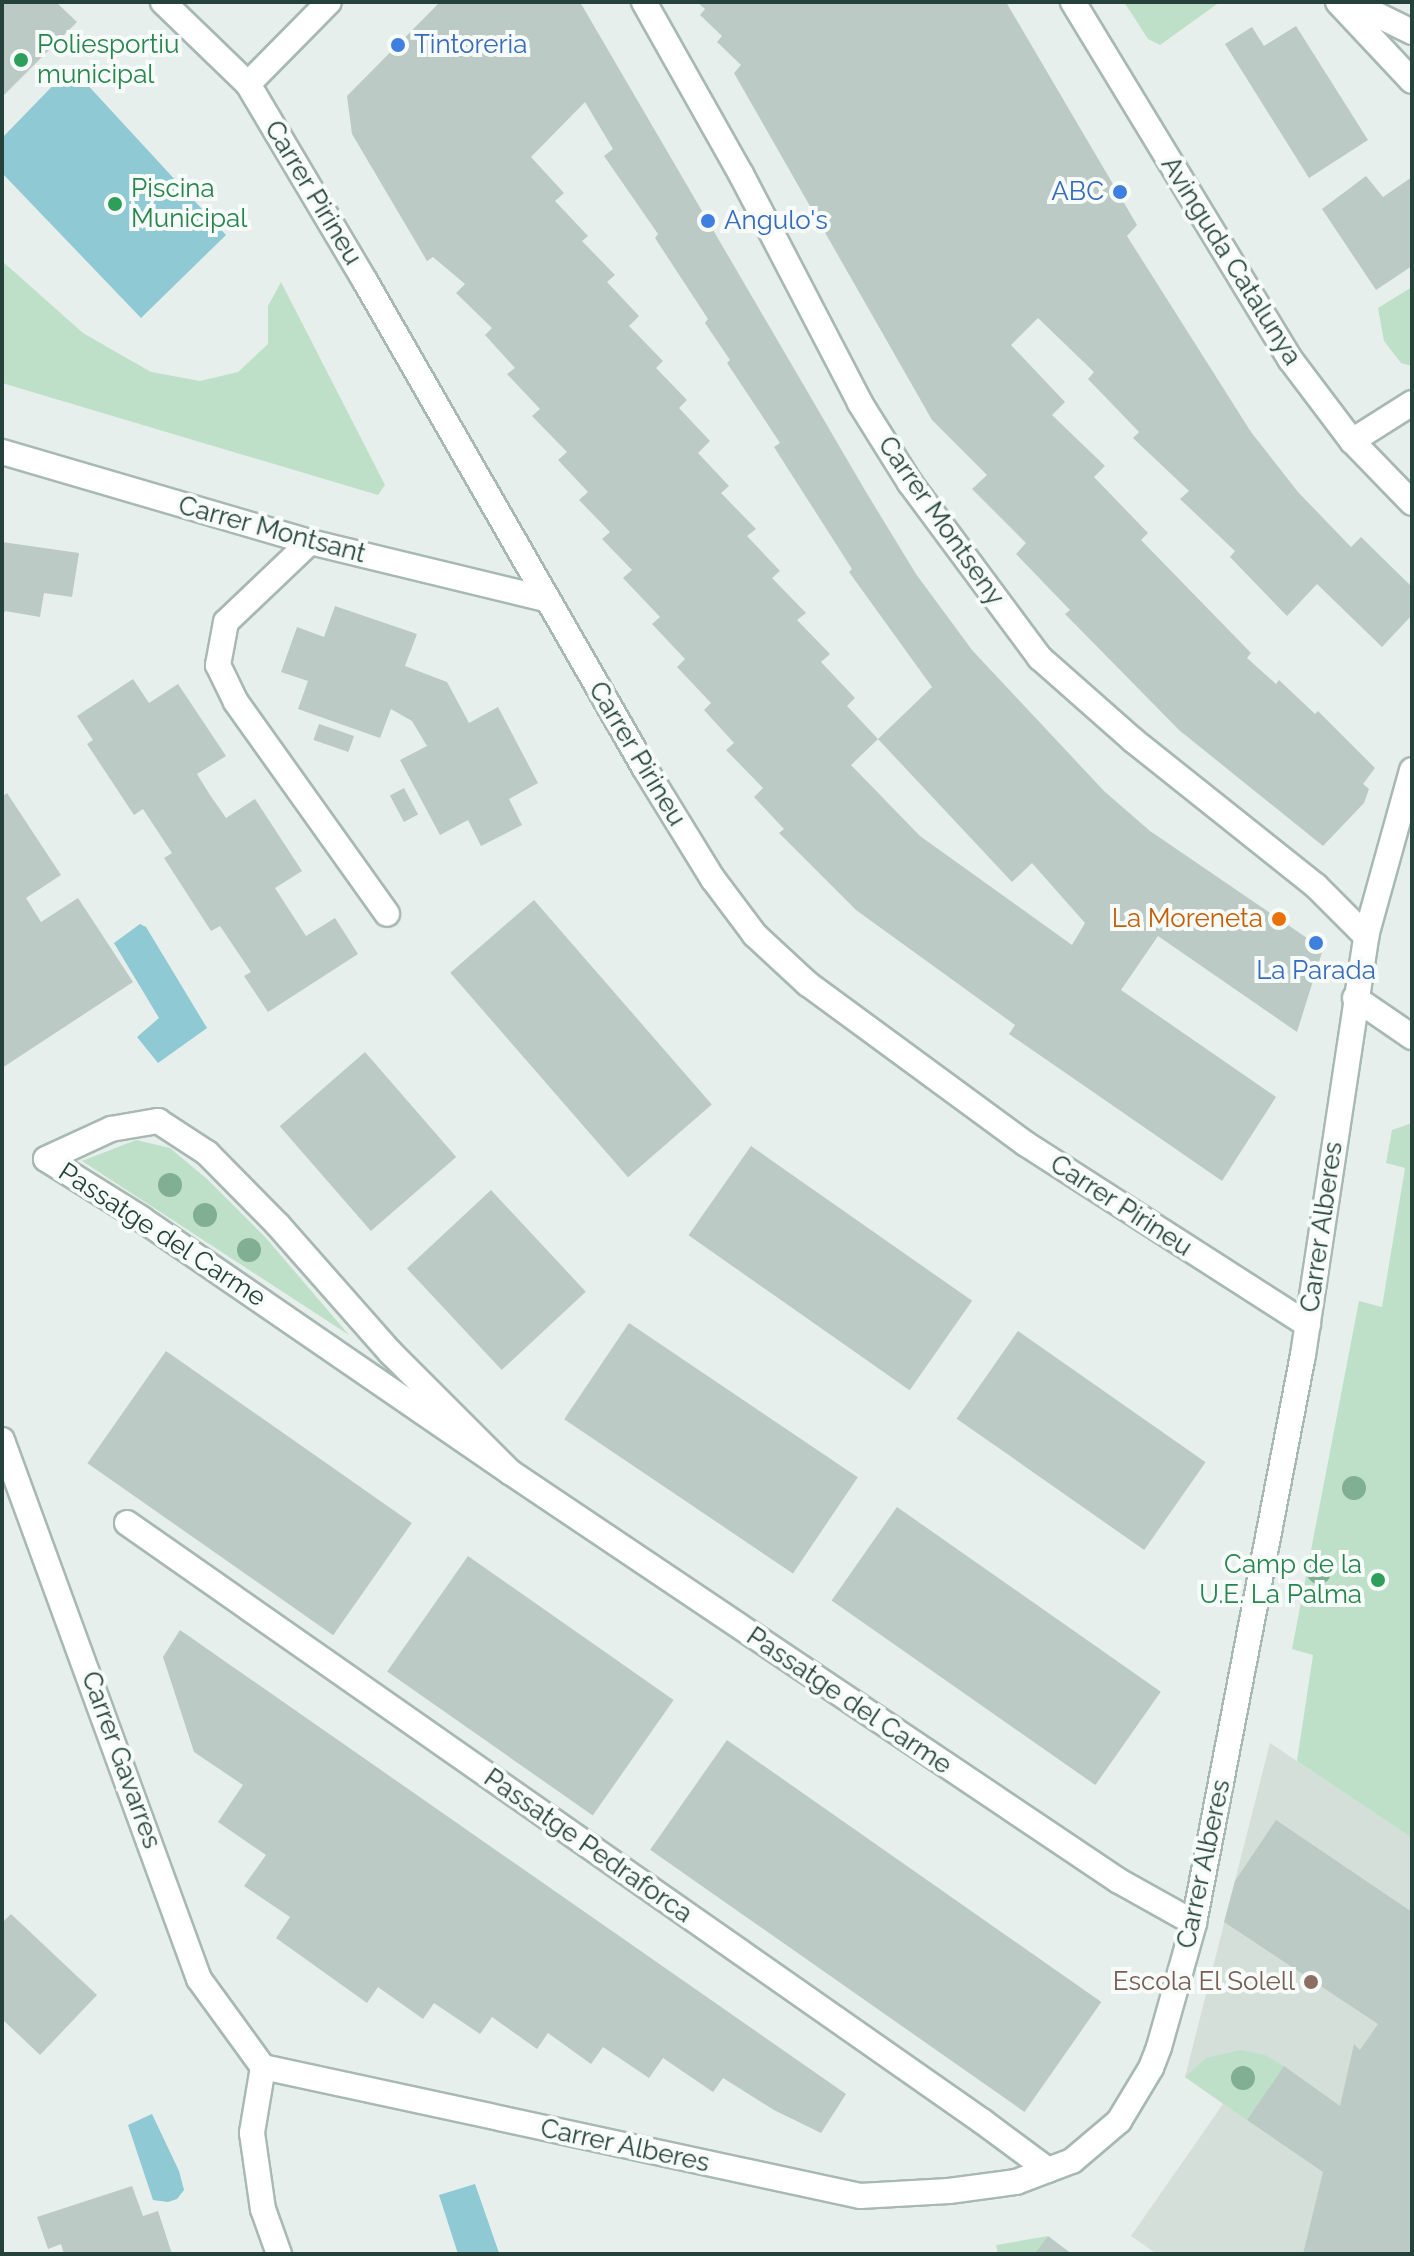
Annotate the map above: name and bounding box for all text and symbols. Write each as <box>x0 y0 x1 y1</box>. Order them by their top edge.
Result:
place label: Poliesportiu municipal <box>37 29 179 90</box>
place label: Tintoreria <box>414 29 527 61</box>
marker: Tintoreria <box>389 36 407 54</box>
marker: Poliesportiu municipal <box>12 51 30 69</box>
street label: Carrer Pirineu <box>258 115 368 271</box>
street label: Avinguda Catalunya <box>1154 151 1308 371</box>
place label: Piscina Municipal <box>131 173 247 234</box>
place label: ABC <box>1051 176 1104 208</box>
marker: ABC <box>1111 183 1129 201</box>
marker: Piscina Municipal <box>106 195 124 213</box>
place label: Angulo's <box>724 205 828 237</box>
marker: Angulo's <box>699 212 717 230</box>
street label: Carrer Montseny <box>871 430 1011 612</box>
street label: Carrer Montsant <box>175 490 369 570</box>
street label: Carrer Pirineu <box>582 676 692 832</box>
place label: La Moreneta <box>1112 903 1263 935</box>
marker: La Moreneta <box>1270 910 1288 928</box>
marker: La Parada <box>1307 934 1325 952</box>
place label: La Parada <box>1256 955 1376 987</box>
street label: Carrer Alberes <box>1294 1139 1350 1315</box>
street label: Carrer Pirineu <box>1044 1148 1198 1264</box>
street label: Passatge del Carme <box>52 1156 272 1314</box>
place label: Camp de la U.E. La Palma <box>1199 1549 1362 1610</box>
marker: Camp de la U.E. La Palma <box>1369 1571 1387 1589</box>
street label: Passatge del Carme <box>740 1621 958 1781</box>
street label: Carrer Gavarres <box>74 1667 168 1853</box>
street label: Passatge Pedraforca <box>478 1762 698 1930</box>
street label: Carrer Alberes <box>1171 1776 1237 1952</box>
place label: Escola El Solell <box>1112 1966 1295 1998</box>
marker: Escola El Solell <box>1302 1973 1320 1991</box>
street label: Carrer Alberes <box>537 2113 713 2179</box>

